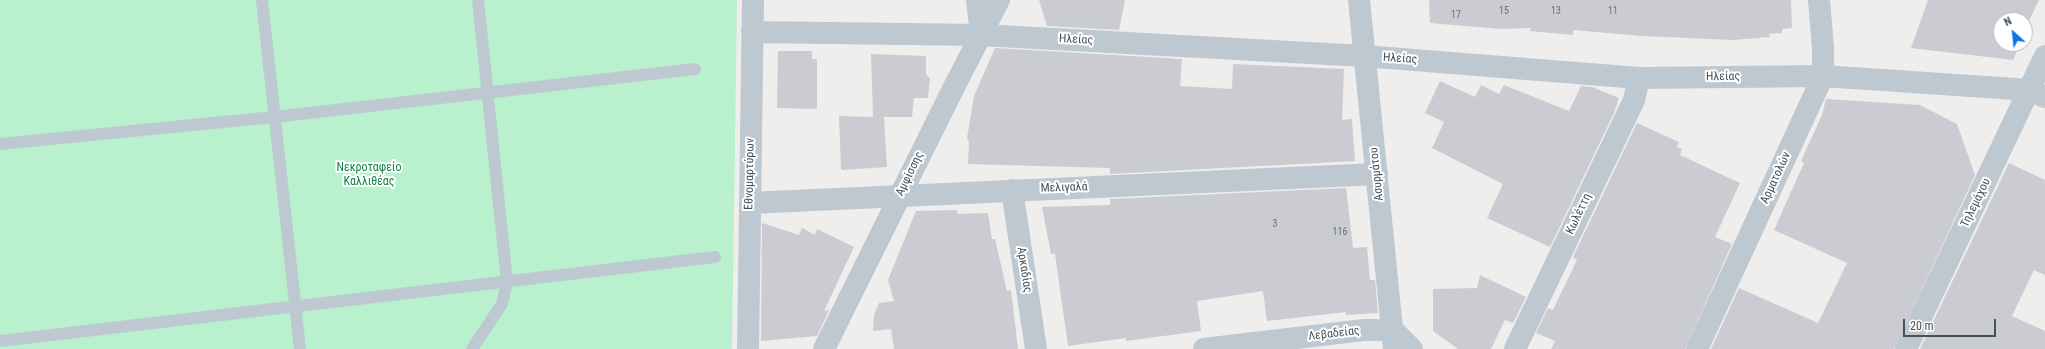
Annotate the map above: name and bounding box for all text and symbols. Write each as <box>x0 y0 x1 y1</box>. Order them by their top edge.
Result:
house number: 15 <box>1499 5 1509 17</box>
house number: 13 <box>1551 5 1561 17</box>
house number: 11 <box>1608 5 1618 17</box>
house number: 17 <box>1451 9 1461 21</box>
north arrow <box>1993 12 2033 52</box>
text: N <box>2002 14 2014 29</box>
street label: Ηλείας <box>1059 32 1093 48</box>
street label: Ηλείας <box>1382 51 1418 67</box>
street label: Ηλείας <box>1706 70 1740 84</box>
street label: Εθνομαρτύρων <box>742 138 758 210</box>
street label: Ασυρμάτου <box>1367 147 1387 201</box>
street label: Αμφίσσης <box>893 149 927 199</box>
street label: Αρματολών <box>1758 150 1794 206</box>
park label: Νεκροταφείο Καλλιθέας <box>337 161 401 189</box>
street label: Τηλεμάχου <box>1958 176 1994 230</box>
street label: Μελιγαλά <box>1040 180 1088 196</box>
street label: Κωλέττη <box>1563 191 1595 237</box>
house number: 3 <box>1273 218 1277 230</box>
house number: 116 <box>1333 226 1347 238</box>
street label: Αρκαδίας <box>1013 246 1035 294</box>
scale bar <box>1905 311 1998 337</box>
text: 20 m <box>1910 319 1934 333</box>
street label: Λεβαδείας <box>1308 324 1360 344</box>

